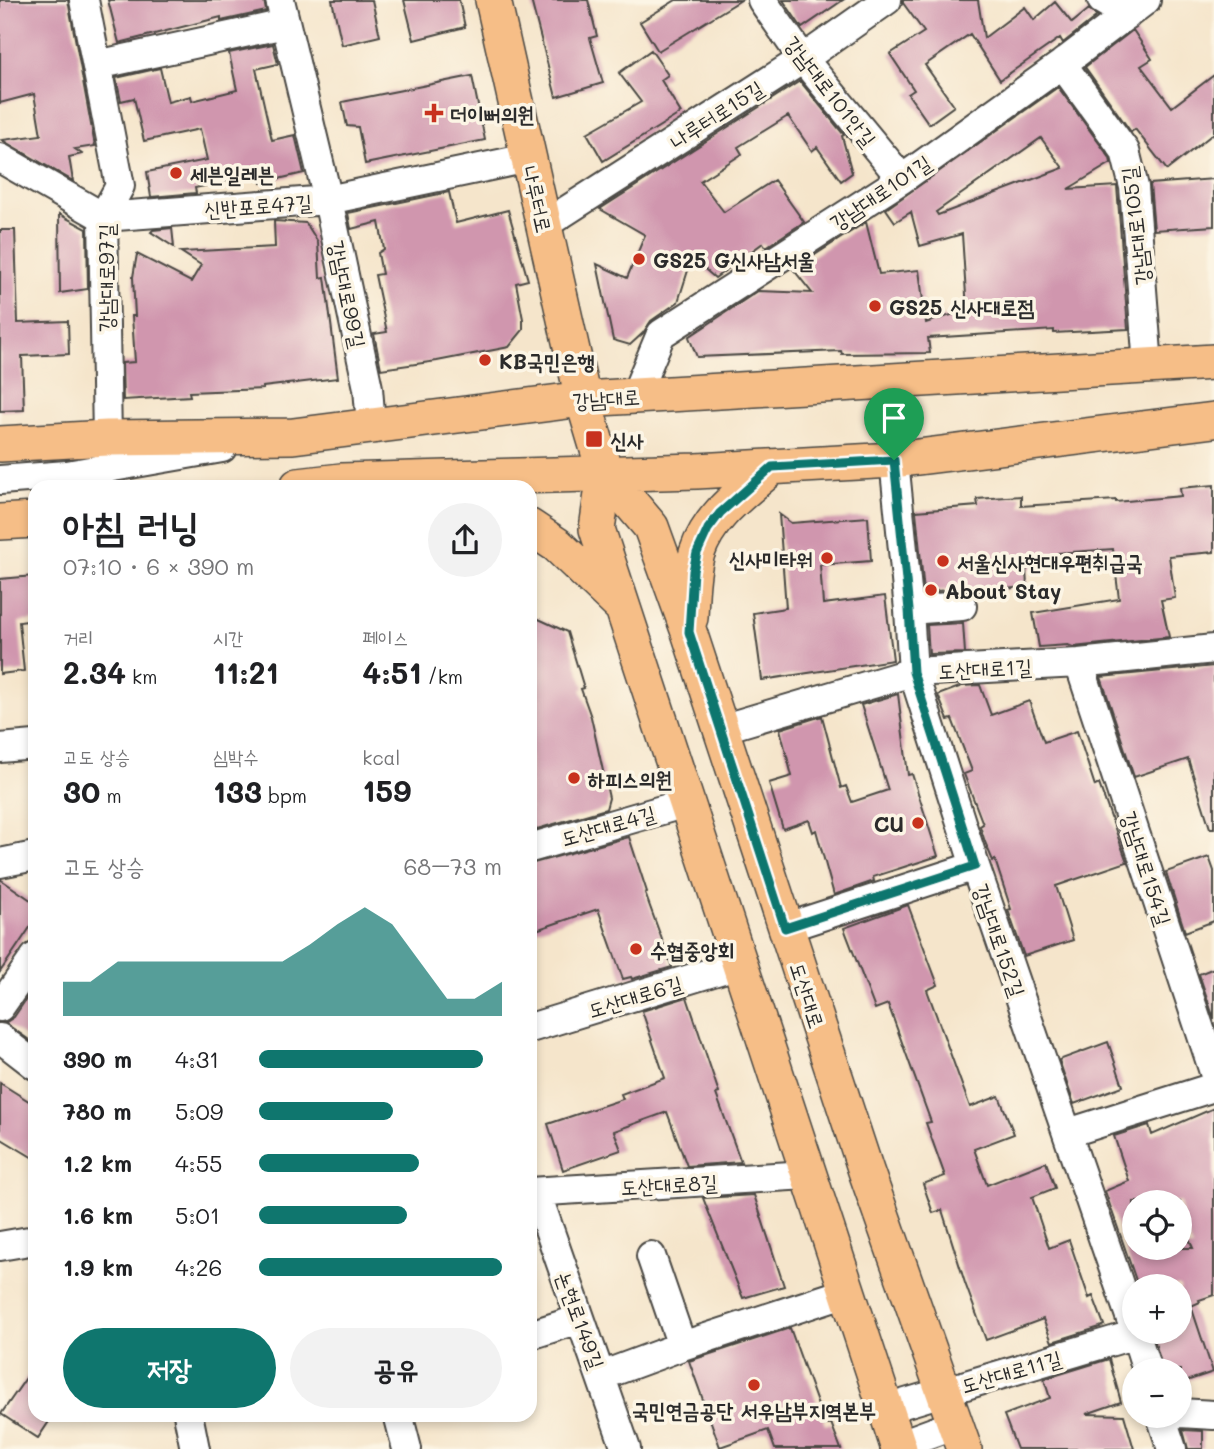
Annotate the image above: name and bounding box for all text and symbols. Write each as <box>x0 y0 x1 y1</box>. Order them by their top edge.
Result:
street label: 강남대로101안길 <box>779 30 883 152</box>
street label: 나루터로15길 <box>664 74 768 154</box>
place label: 더이뻐의원 <box>450 100 535 127</box>
marker: 더이뻐의원 <box>424 103 444 123</box>
street label: 강남대로101길 <box>824 148 936 236</box>
place label: 세븐일레븐 <box>190 160 275 187</box>
street label: 나루터로 <box>517 163 559 235</box>
marker: 세븐일레븐 <box>168 165 184 181</box>
street label: 강남대로105길 <box>1114 165 1156 287</box>
street label: 신반포로47길 <box>203 188 313 222</box>
street label: 강남대로97길 <box>92 224 119 332</box>
street label: 강남대로99길 <box>323 238 373 350</box>
place label: GS25 G신사남서울 <box>653 246 815 273</box>
marker: GS25 G신사남서울 <box>631 251 647 267</box>
place label: GS25 신사대로점 <box>889 293 1034 320</box>
marker: GS25 신사대로점 <box>867 298 883 314</box>
place label: KB국민은행 <box>499 347 595 374</box>
marker: KB국민은행 <box>477 352 493 368</box>
street label: 강남대로 <box>571 382 641 414</box>
pin <box>864 388 924 460</box>
icon: arrive <box>875 399 913 437</box>
place label: 신사 <box>610 426 644 453</box>
marker: 신사 <box>584 429 604 449</box>
text: 아침 러닝 <box>63 500 199 550</box>
button: share <box>428 503 502 577</box>
place label: 신사미타워 <box>729 545 813 572</box>
place label: 서울신사현대우편취급국 <box>957 548 1143 575</box>
marker: 신사미타워 <box>819 550 835 566</box>
text: 07:10 · 6 × 390 m <box>63 551 254 581</box>
marker: 서울신사현대우편취급국 <box>935 553 951 569</box>
place label: About Stay <box>945 577 1061 605</box>
marker: About Stay <box>923 582 939 598</box>
text: 거리 <box>63 625 94 650</box>
text: 시간 <box>213 625 243 650</box>
text: 페이스 <box>362 625 408 650</box>
text: 2.34 <box>63 652 126 692</box>
text: 11:21 <box>213 652 279 692</box>
text: 4:51 <box>362 652 422 692</box>
street label: 도산대로1길 <box>937 652 1033 684</box>
text: km <box>126 664 157 689</box>
text: /km <box>422 664 463 689</box>
text: 고도 상승 <box>63 744 130 769</box>
text: 심박수 <box>213 744 259 769</box>
text: kcal <box>362 745 400 770</box>
place label: 하피스의원 <box>587 765 673 792</box>
text: 159 <box>362 770 411 810</box>
marker: 하피스의원 <box>566 770 582 786</box>
text: 30 <box>63 771 100 811</box>
text: 133 <box>213 771 262 811</box>
text: m <box>100 783 122 808</box>
text: bpm <box>262 783 307 808</box>
street label: 도산대로4길 <box>558 799 658 851</box>
street label: 강남대로154길 <box>1116 808 1178 929</box>
place label: CU <box>874 810 904 837</box>
marker: CU <box>910 815 926 831</box>
text: 고도 상승 <box>63 851 144 881</box>
text: 68–73 m <box>403 851 502 881</box>
street label: 강남대로152길 <box>968 880 1032 1000</box>
place label: 수협중앙회 <box>650 936 735 963</box>
marker: 수협중앙회 <box>628 941 644 957</box>
street label: 도산대로 <box>785 959 831 1031</box>
street label: 도산대로6길 <box>585 969 686 1023</box>
text: 390 m <box>63 1044 132 1074</box>
text: 4:31 <box>175 1044 219 1074</box>
text: 780 m <box>63 1096 131 1126</box>
text: 5:09 <box>175 1096 223 1126</box>
text: 1.2 km <box>63 1148 132 1178</box>
text: 4:55 <box>175 1148 222 1178</box>
street label: 도산대로8길 <box>620 1168 718 1200</box>
map controls <box>1122 1190 1192 1428</box>
button: locate <box>1122 1190 1192 1260</box>
text: 1.6 km <box>63 1200 133 1230</box>
text: 5:01 <box>175 1200 220 1230</box>
text: 1.9 km <box>63 1252 133 1282</box>
text: 4:26 <box>175 1252 222 1282</box>
street label: 논현로149길 <box>551 1268 611 1373</box>
button: + <box>1122 1274 1192 1344</box>
button: 저장 <box>63 1328 276 1408</box>
button: 공유 <box>290 1328 502 1408</box>
street label: 도산대로11길 <box>958 1344 1064 1398</box>
button: − <box>1122 1358 1192 1428</box>
marker: 국민연금공단 서우남부지역본부 <box>746 1377 762 1393</box>
place label: 국민연금공단 서우남부지역본부 <box>632 1396 876 1423</box>

